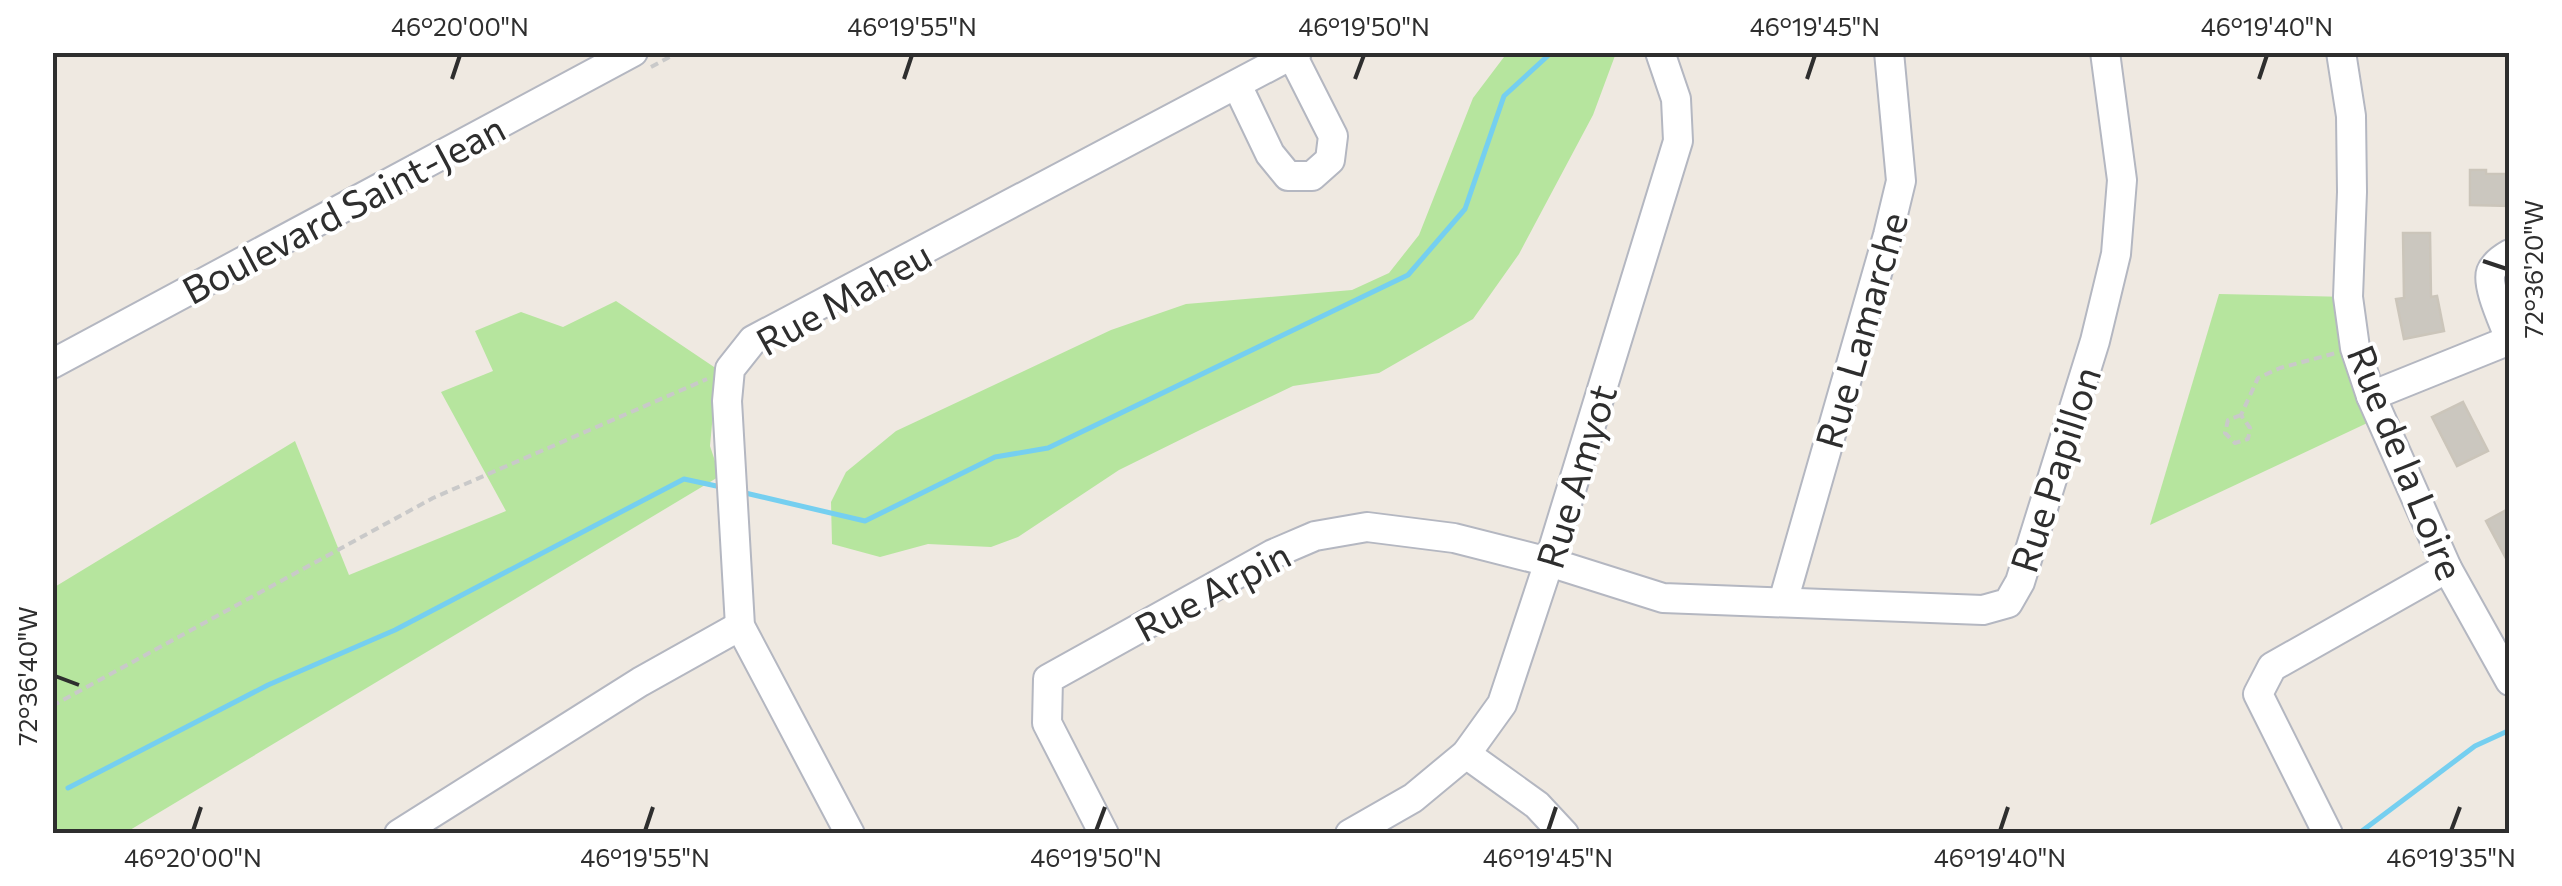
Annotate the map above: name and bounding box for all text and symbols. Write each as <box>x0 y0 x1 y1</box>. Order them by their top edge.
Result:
text: 46°20'00"N <box>391 11 529 41</box>
text: 46°19'55"N <box>847 11 977 41</box>
text: 46°19'50"N <box>1298 11 1430 41</box>
text: 46°19'45"N <box>1750 11 1880 41</box>
text: 46°19'40"N <box>2201 11 2333 41</box>
street label: Boulevard Saint-Jean <box>174 103 512 313</box>
text: 72°36'20"W <box>2518 200 2548 338</box>
street label: Rue Lamarche <box>1804 206 1916 454</box>
street label: Rue Maheu <box>747 230 939 364</box>
street label: Rue de la Loire <box>2339 338 2475 586</box>
street label: Rue Papillon <box>1999 360 2109 578</box>
street label: Rue Amyot <box>1525 378 1625 574</box>
street label: Rue Arpin <box>1126 530 1298 650</box>
text: 72°36'40"W <box>12 606 42 746</box>
text: 46°20'00"N <box>124 842 262 872</box>
text: 46°19'55"N <box>580 842 710 872</box>
text: 46°19'50"N <box>1030 842 1162 872</box>
text: 46°19'45"N <box>1483 842 1613 872</box>
text: 46°19'40"N <box>1934 842 2066 872</box>
text: 46°19'35"N <box>2386 842 2516 872</box>

